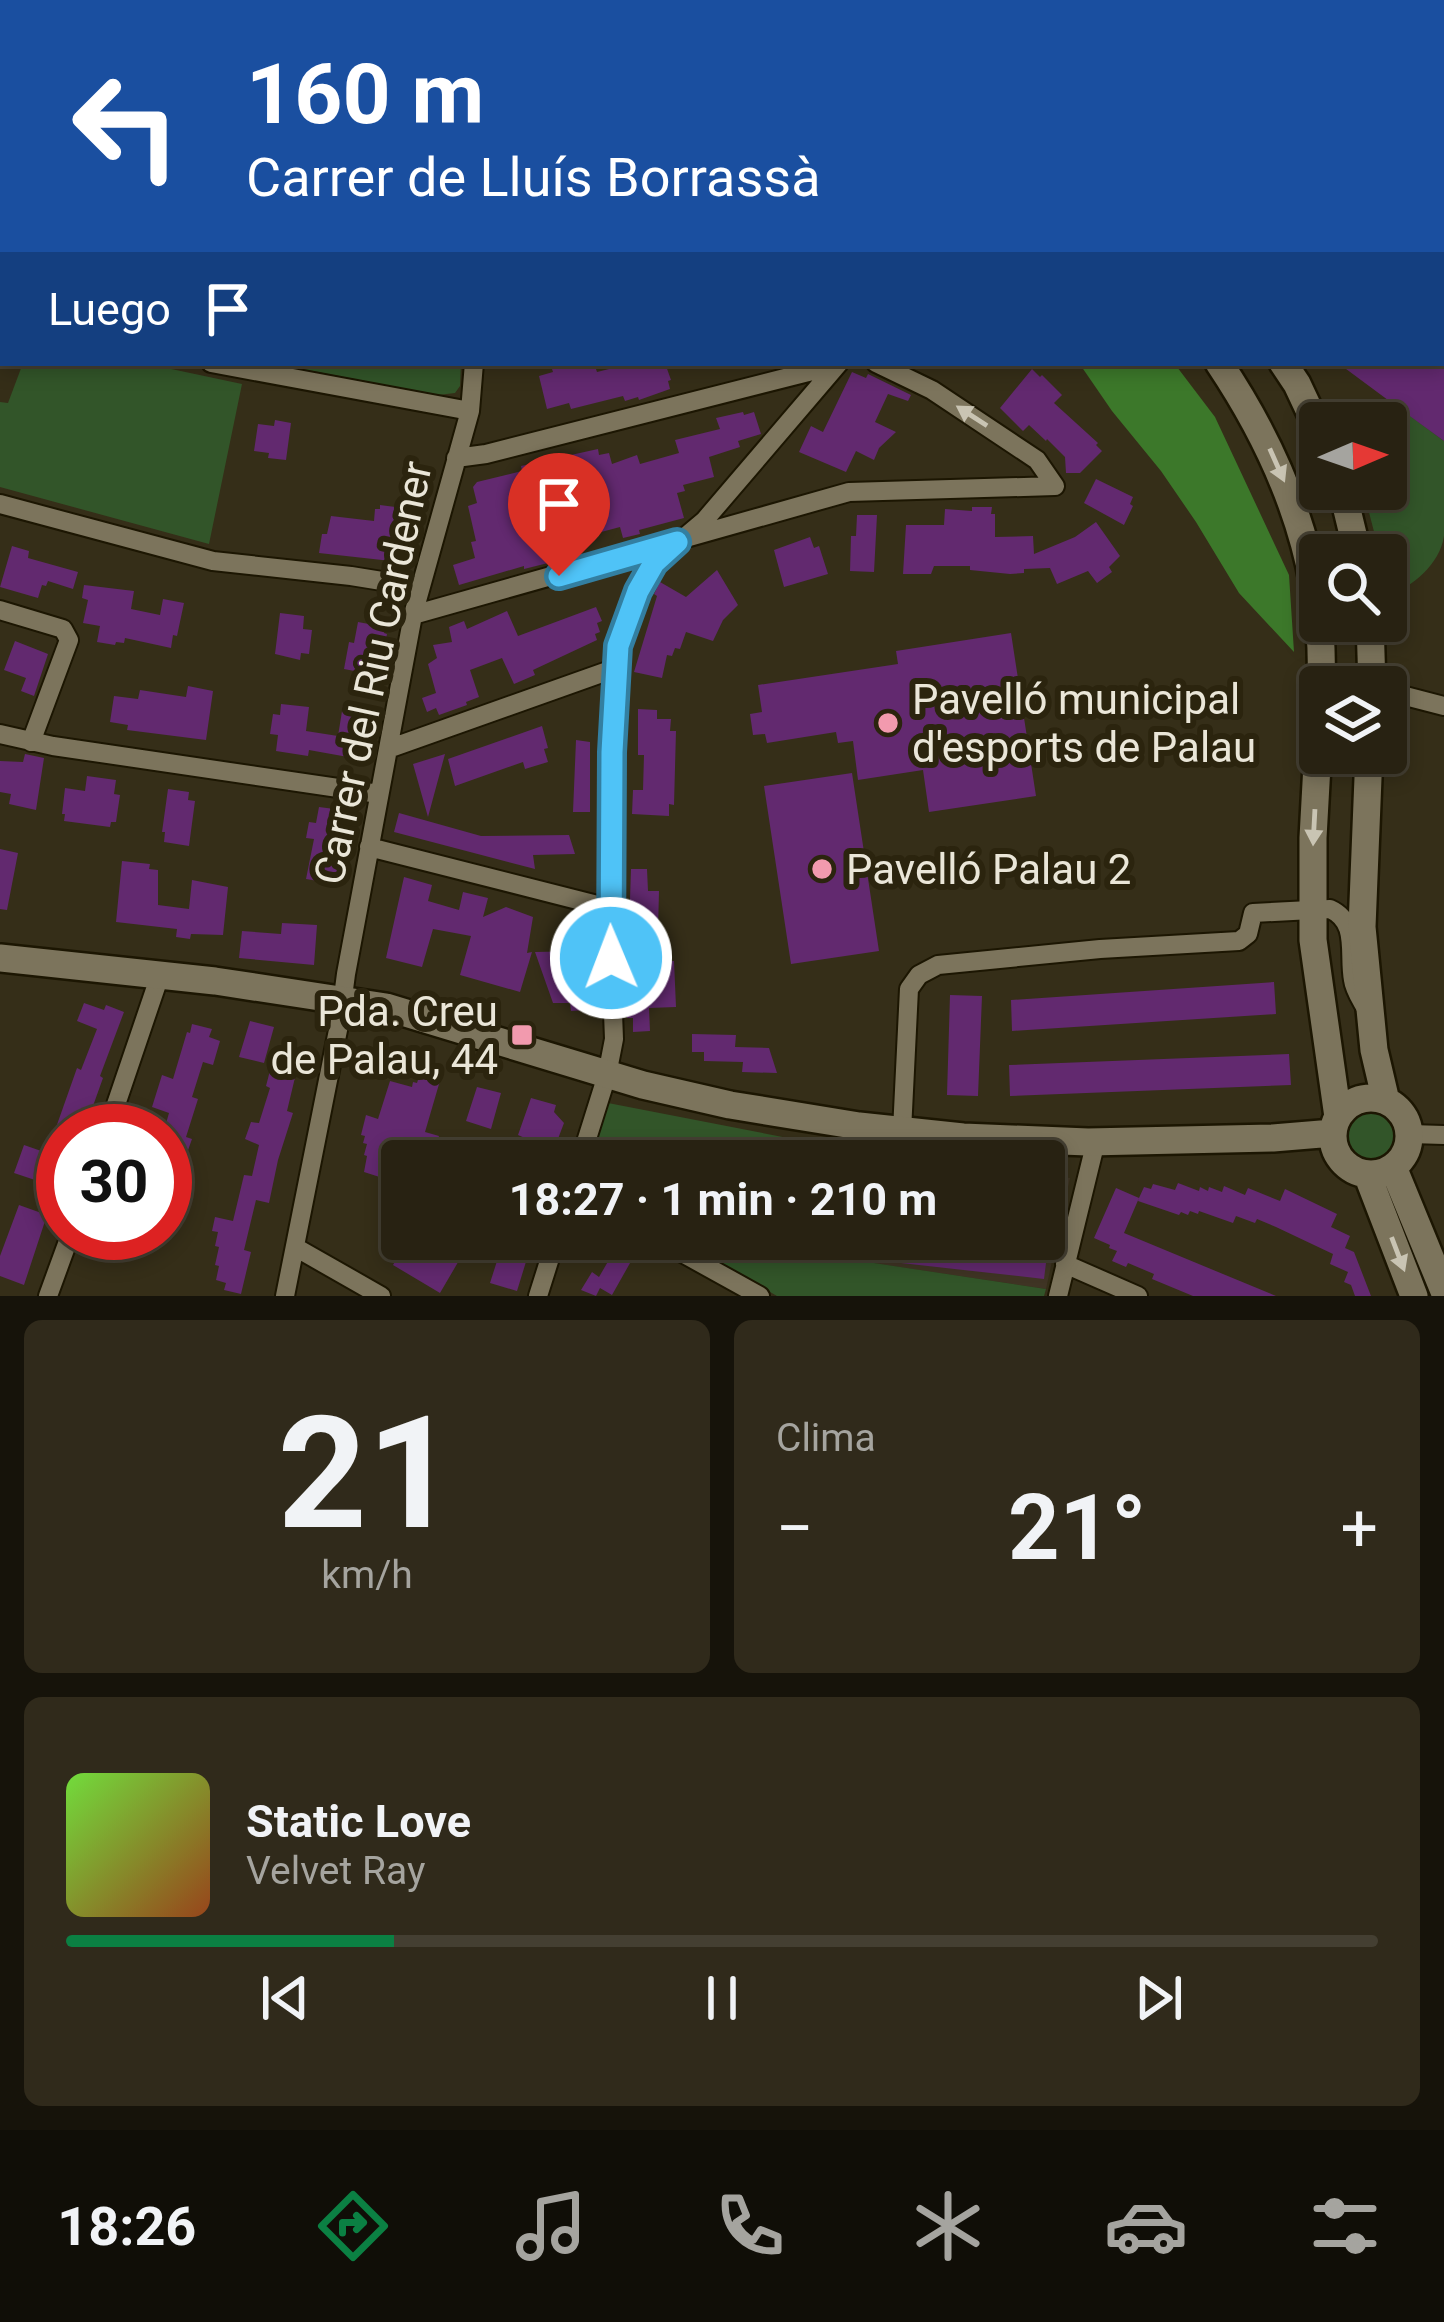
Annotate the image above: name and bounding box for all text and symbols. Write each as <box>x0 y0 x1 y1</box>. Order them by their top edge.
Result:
text: 160 m <box>246 45 484 144</box>
icon: left <box>48 48 204 204</box>
text: Carrer de Lluís Borrassà <box>246 146 821 209</box>
icon: arrive <box>195 276 261 342</box>
text: Luego <box>48 283 171 336</box>
north arrow <box>1299 402 1407 510</box>
map controls <box>1299 402 1407 774</box>
one-way arrow <box>956 406 989 428</box>
one-way arrow <box>1267 448 1287 483</box>
pin <box>508 453 610 576</box>
street label: Carrer del Riu Cardener <box>304 457 442 889</box>
icon: arrive <box>526 471 592 537</box>
button: search <box>1299 534 1407 642</box>
button: layers <box>1299 666 1407 774</box>
place label: Pavelló municipal d'esports de Palau <box>912 675 1256 772</box>
marker: Pavelló municipal d'esports de Palau <box>875 710 901 736</box>
one-way arrow <box>1304 809 1323 847</box>
place label: Pavelló Palau 2 <box>846 845 1131 894</box>
marker: Pavelló Palau 2 <box>809 856 835 882</box>
position arrow <box>548 895 674 1021</box>
place label: Pda. Creu de Palau, 44 <box>270 987 498 1084</box>
marker: Pda. Creu de Palau, 44 <box>509 1022 535 1048</box>
speed limit sign: 30 <box>36 1104 192 1260</box>
text: 18:27 · 1 min · 210 m <box>509 1173 937 1226</box>
one-way arrow <box>1389 1237 1408 1273</box>
text: 21 <box>277 1382 457 1565</box>
text: Clima <box>776 1415 876 1461</box>
text: 21° <box>1008 1476 1146 1581</box>
text: − <box>776 1490 814 1567</box>
text: + <box>1341 1490 1378 1567</box>
text: km/h <box>321 1552 413 1598</box>
text: Static Love <box>246 1795 471 1848</box>
text: Velvet Ray <box>246 1848 425 1894</box>
icon: previous <box>252 1965 318 2031</box>
icon: pause <box>689 1965 755 2031</box>
icon: next <box>1126 1965 1192 2031</box>
icon: directions <box>311 2184 395 2268</box>
icon: music <box>509 2184 593 2268</box>
icon: phone <box>708 2184 792 2268</box>
icon: climate <box>906 2184 990 2268</box>
icon: car <box>1104 2184 1188 2268</box>
icon: filters <box>1303 2184 1387 2268</box>
text: 18:26 <box>57 2195 196 2258</box>

